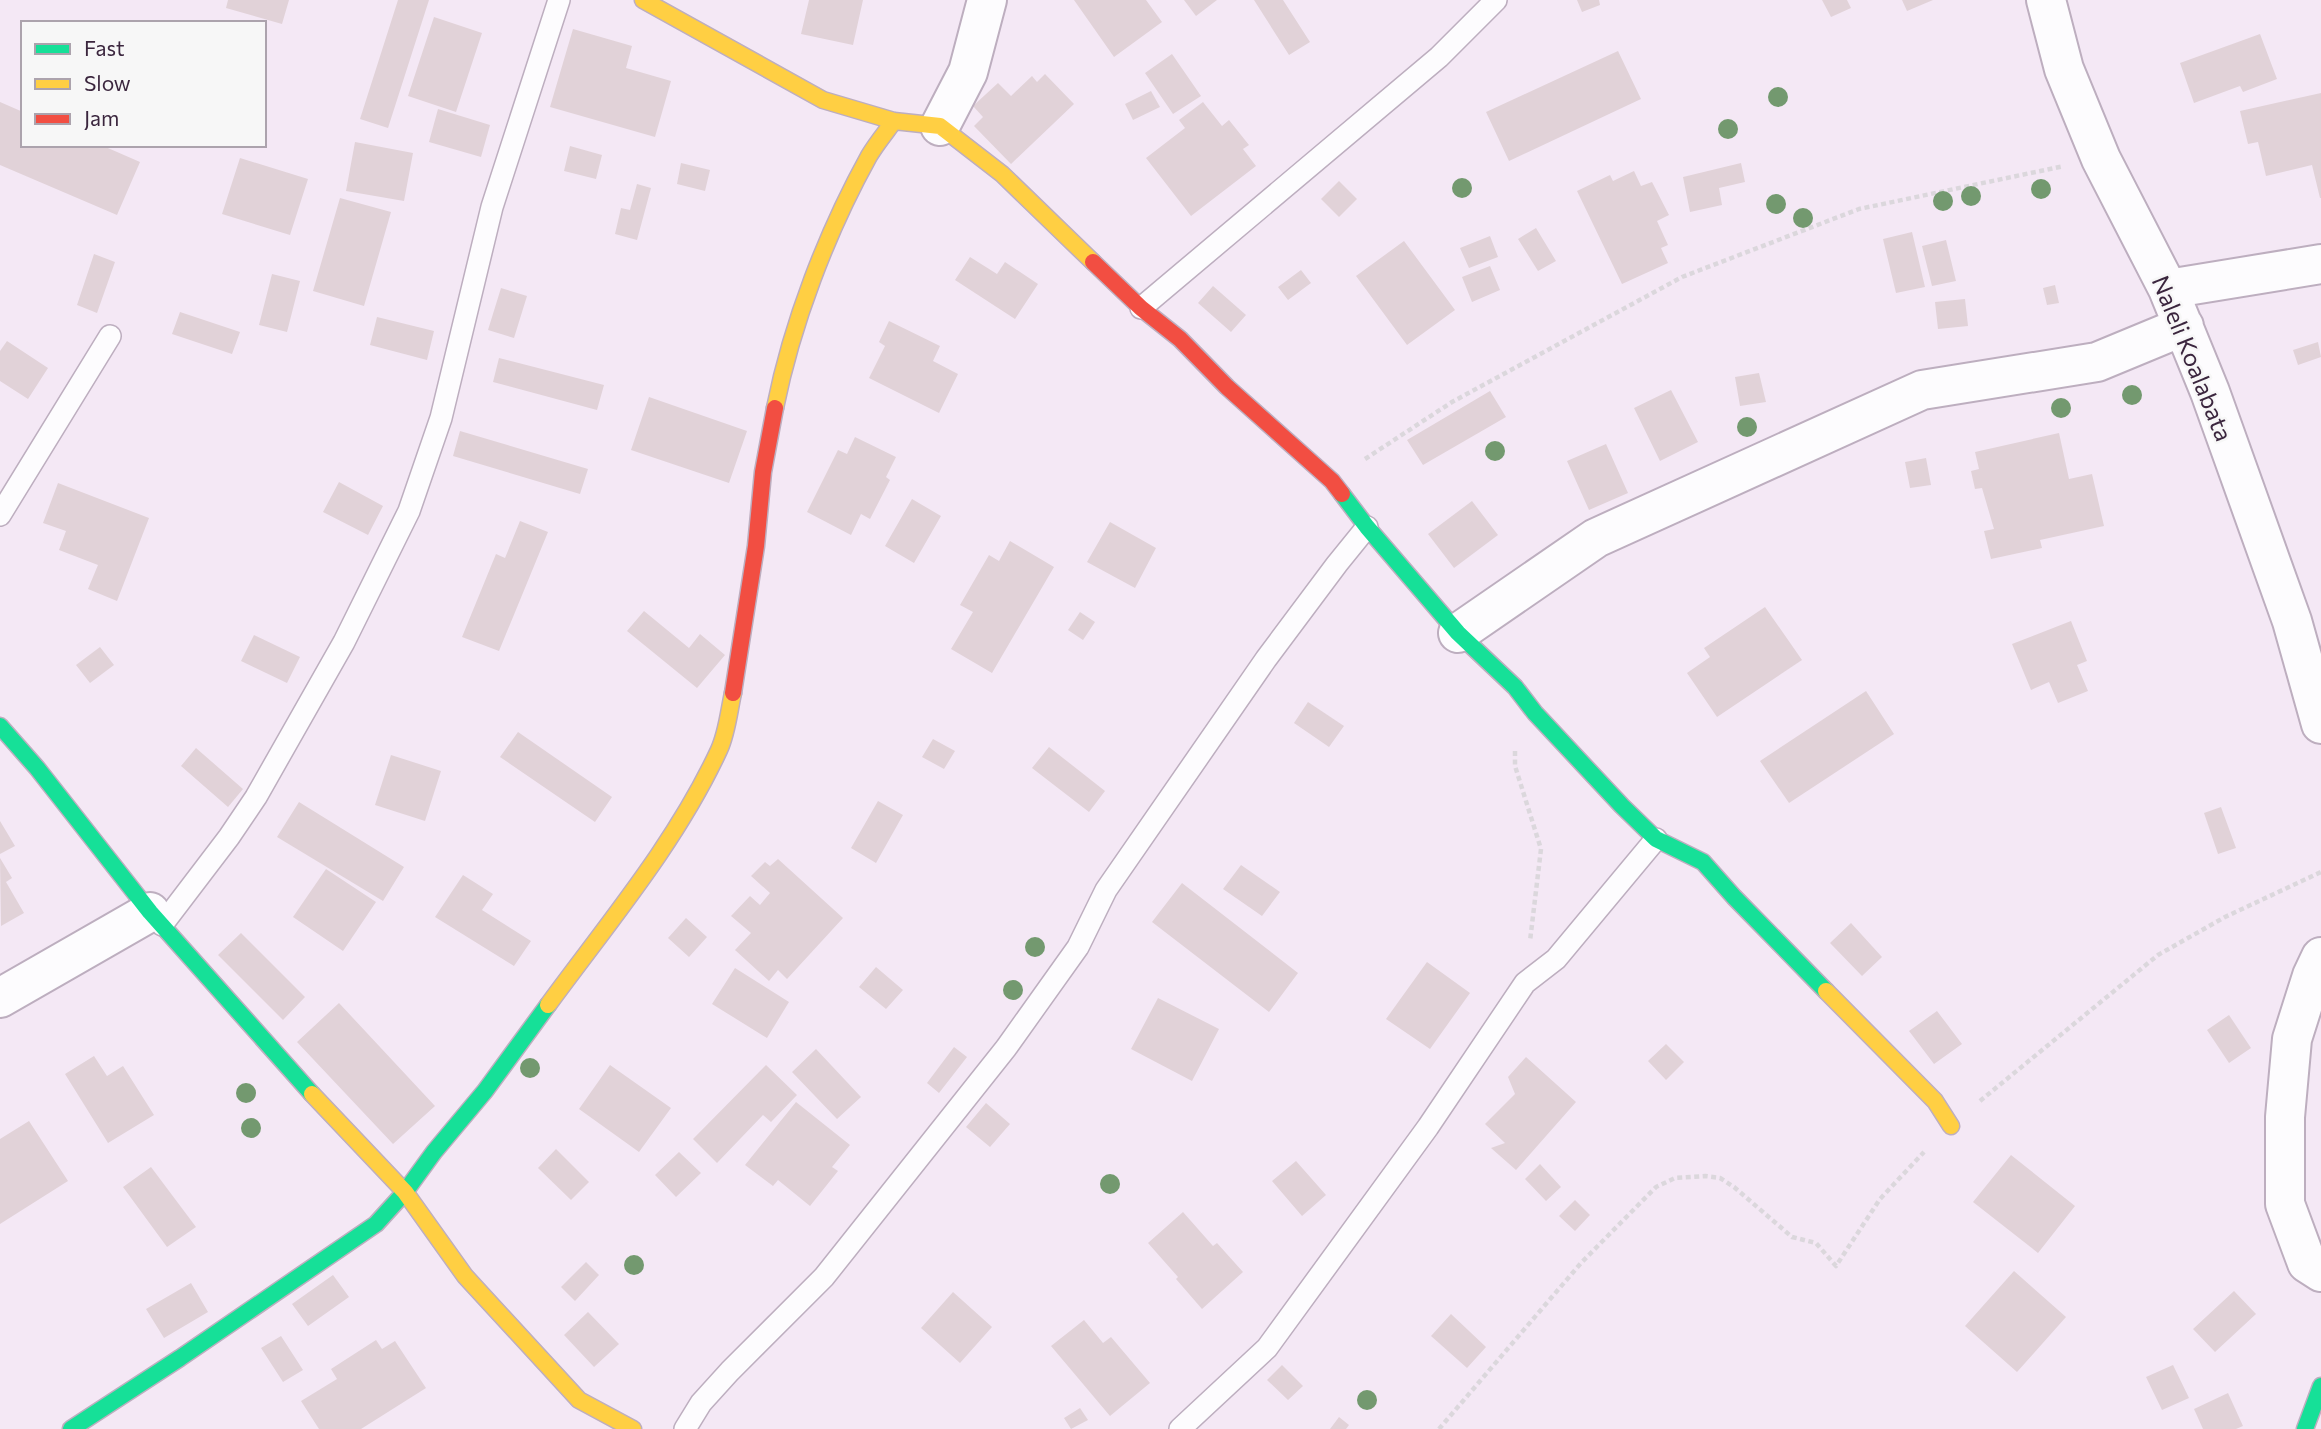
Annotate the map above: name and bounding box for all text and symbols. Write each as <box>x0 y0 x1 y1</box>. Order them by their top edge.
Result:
legend <box>21 21 266 147</box>
text: Fast <box>84 35 125 60</box>
text: Slow <box>84 70 131 95</box>
text: Jam <box>84 105 119 130</box>
street label: Naleli Koalabata <box>2147 271 2239 445</box>

